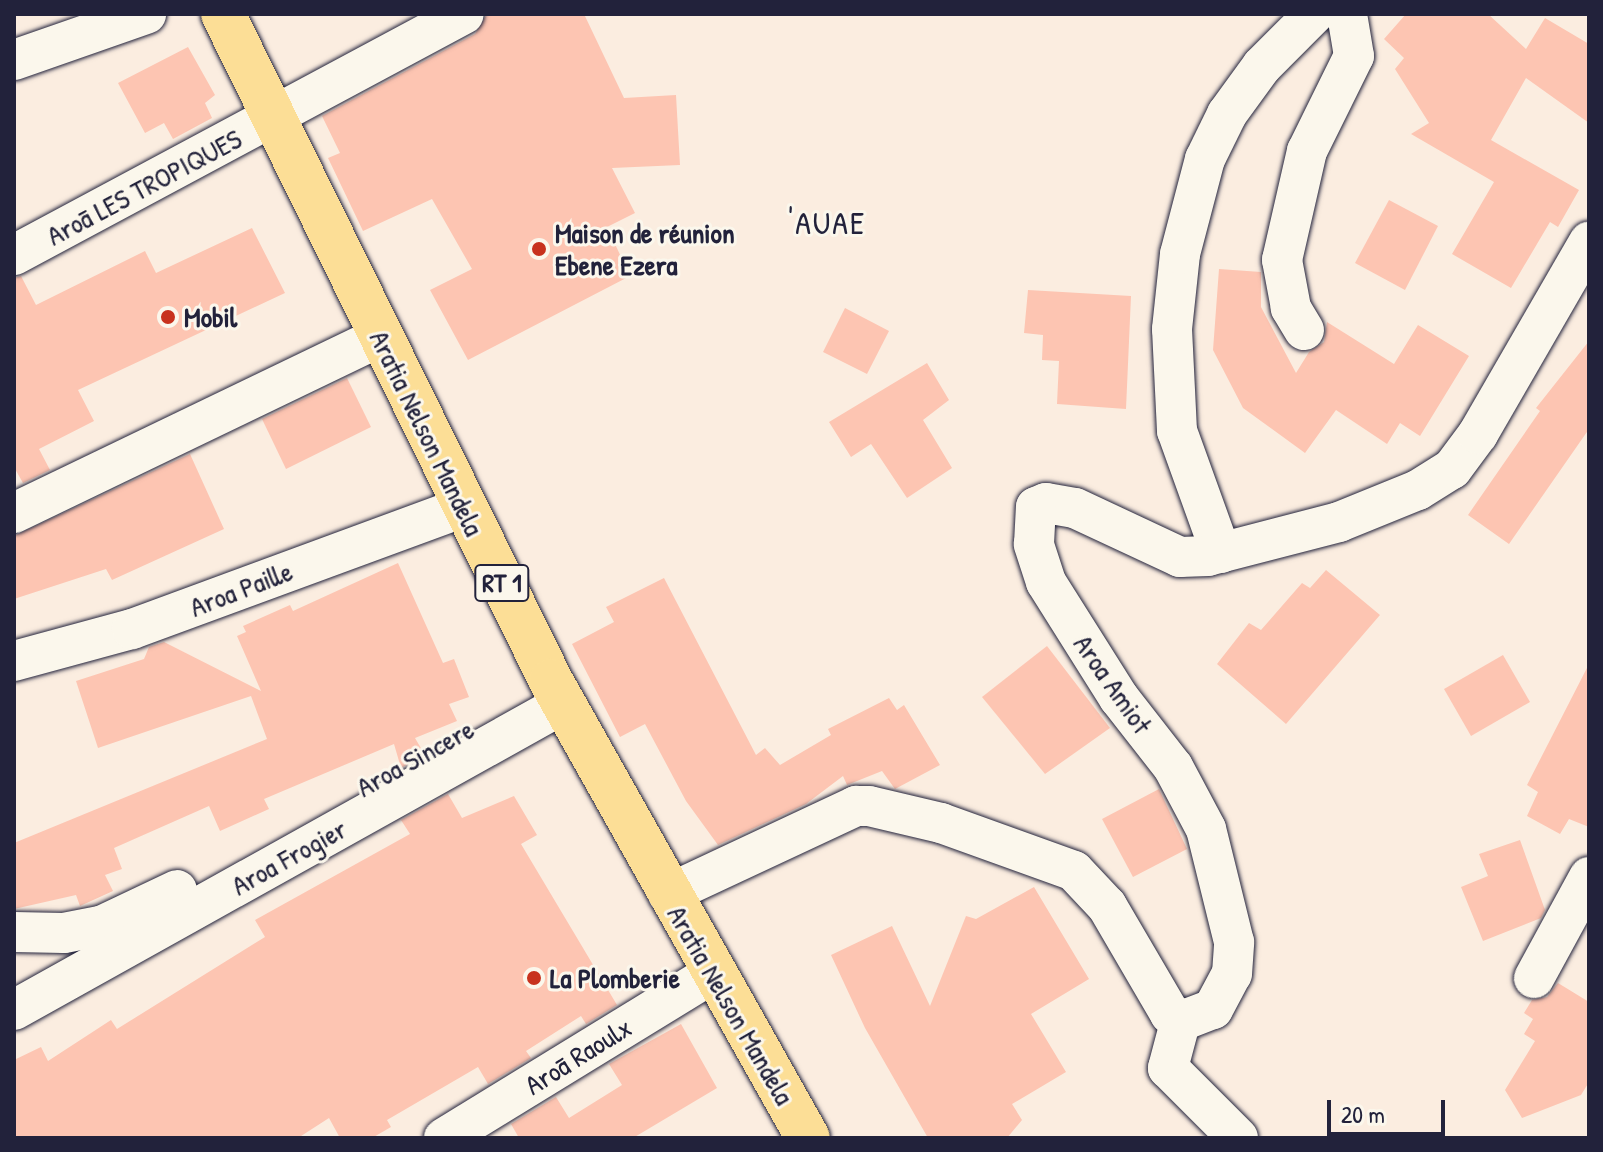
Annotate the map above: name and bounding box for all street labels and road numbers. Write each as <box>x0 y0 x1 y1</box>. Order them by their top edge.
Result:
street label: Aroā LES TROPIQUES <box>41 122 247 252</box>
street label: Aratia Nelson Mandela <box>363 325 491 541</box>
street label: Aroa Paille <box>185 554 297 624</box>
road number: RT 1 <box>474 561 530 605</box>
street label: Aroa Amiot <box>1067 628 1159 740</box>
street label: Aroa Sincere <box>351 712 479 804</box>
street label: Aroa Frogier <box>226 812 352 902</box>
street label: Aratia Nelson Mandela <box>660 900 802 1110</box>
street label: Aroā Raoulx <box>519 1010 637 1102</box>

